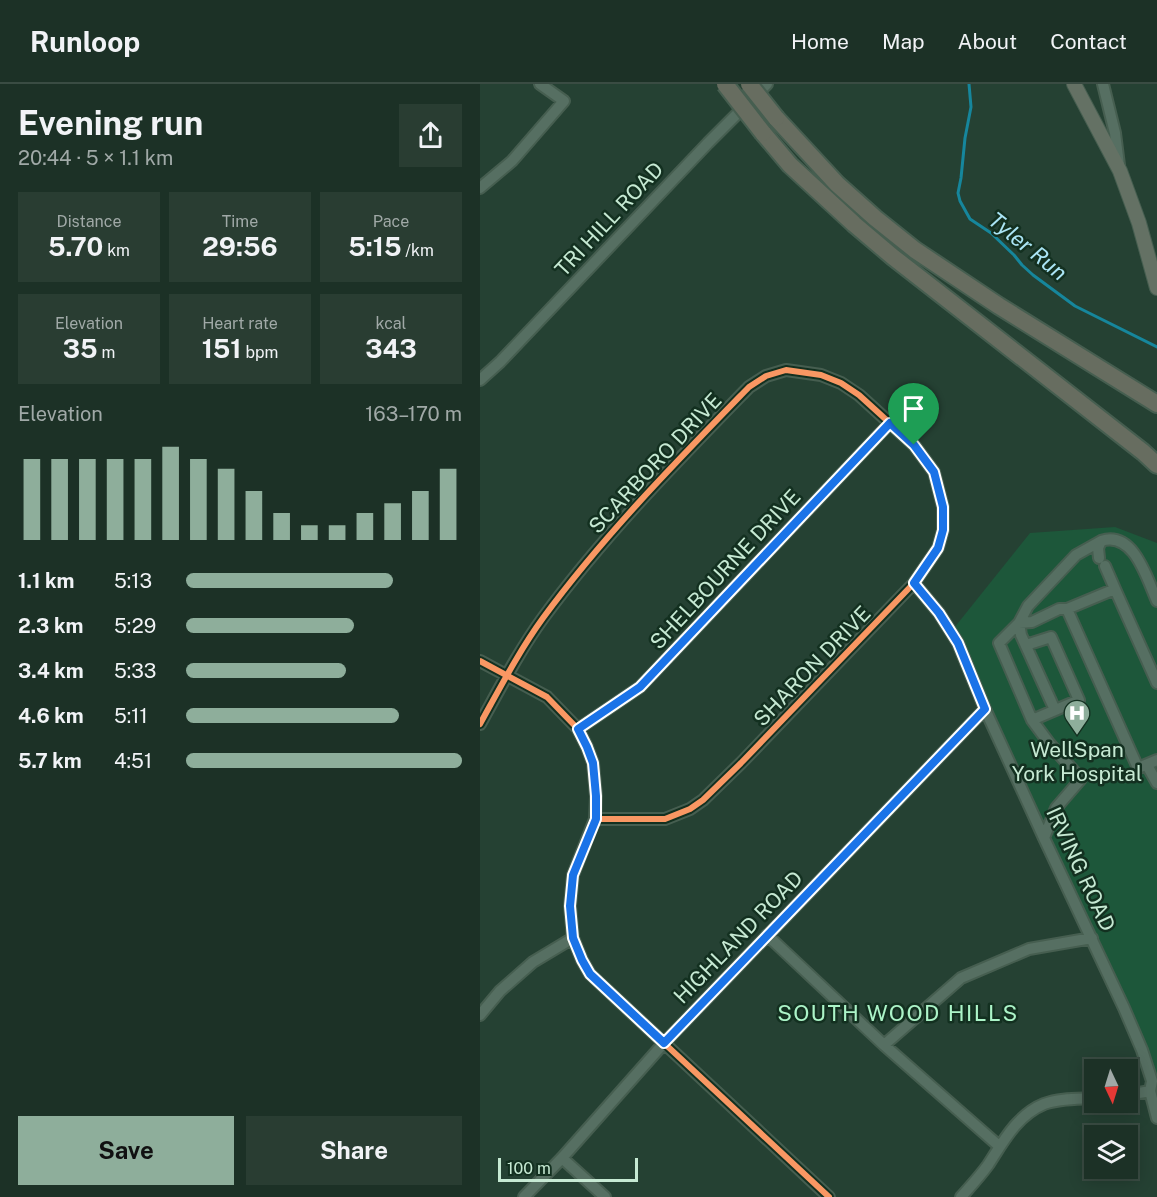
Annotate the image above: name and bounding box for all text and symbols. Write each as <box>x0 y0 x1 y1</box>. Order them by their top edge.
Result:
text: Runloop <box>30 25 140 58</box>
text: Home <box>791 29 849 54</box>
text: Map <box>882 29 925 54</box>
text: About <box>958 29 1017 54</box>
text: Contact <box>1050 29 1127 54</box>
text: Evening run <box>18 104 203 142</box>
button: share <box>399 104 462 167</box>
text: 20:44 · 5 × 1.1 km <box>18 146 173 170</box>
street label: TRI HILL ROAD <box>550 157 668 281</box>
water label: Tyler Run <box>984 207 1072 285</box>
text: Distance <box>57 212 121 231</box>
text: Time <box>222 212 258 231</box>
text: Pace <box>373 212 409 231</box>
text: 5.70 <box>48 231 103 262</box>
text: 29:56 <box>202 231 278 262</box>
text: 5:15 <box>348 231 401 262</box>
text: km <box>103 241 130 260</box>
text: /km <box>401 241 434 260</box>
text: Elevation <box>55 314 123 333</box>
text: Heart rate <box>202 314 278 333</box>
text: kcal <box>376 314 406 333</box>
text: 35 <box>63 333 98 364</box>
text: 151 <box>202 333 242 364</box>
text: 343 <box>365 333 417 364</box>
text: m <box>98 343 115 362</box>
text: bpm <box>242 343 278 362</box>
pin <box>888 383 939 445</box>
street label: SCARBORO DRIVE <box>583 388 727 538</box>
icon: arrive <box>897 392 930 425</box>
text: Elevation <box>18 402 103 426</box>
text: 163–170 m <box>365 402 462 426</box>
street label: SHELBOURNE DRIVE <box>645 484 805 654</box>
text: 1.1 km <box>18 569 75 593</box>
text: 5:13 <box>114 569 152 593</box>
street label: SHARON DRIVE <box>748 601 876 731</box>
text: 2.3 km <box>18 614 83 638</box>
text: 5:29 <box>114 614 156 638</box>
text: 3.4 km <box>18 659 84 683</box>
text: 5:33 <box>114 659 156 683</box>
hospital icon: WellSpan York Hospital <box>1062 698 1092 736</box>
text: 4.6 km <box>18 704 84 728</box>
text: 5:11 <box>114 704 148 728</box>
place label: WellSpan York Hospital <box>1012 737 1142 786</box>
text: 5.7 km <box>18 749 82 773</box>
text: 4:51 <box>114 749 152 773</box>
street label: IRVING ROAD <box>1041 803 1121 935</box>
street label: HIGHLAND ROAD <box>668 866 808 1008</box>
district label: SOUTH WOOD HILLS <box>777 1000 1019 1026</box>
north arrow <box>1084 1059 1138 1113</box>
map controls <box>1084 1059 1138 1179</box>
button: Save <box>18 1116 234 1185</box>
button: Share <box>246 1116 462 1185</box>
button: layers <box>1084 1125 1138 1179</box>
scale bar <box>498 1155 638 1182</box>
text: 100 m <box>507 1159 551 1178</box>

